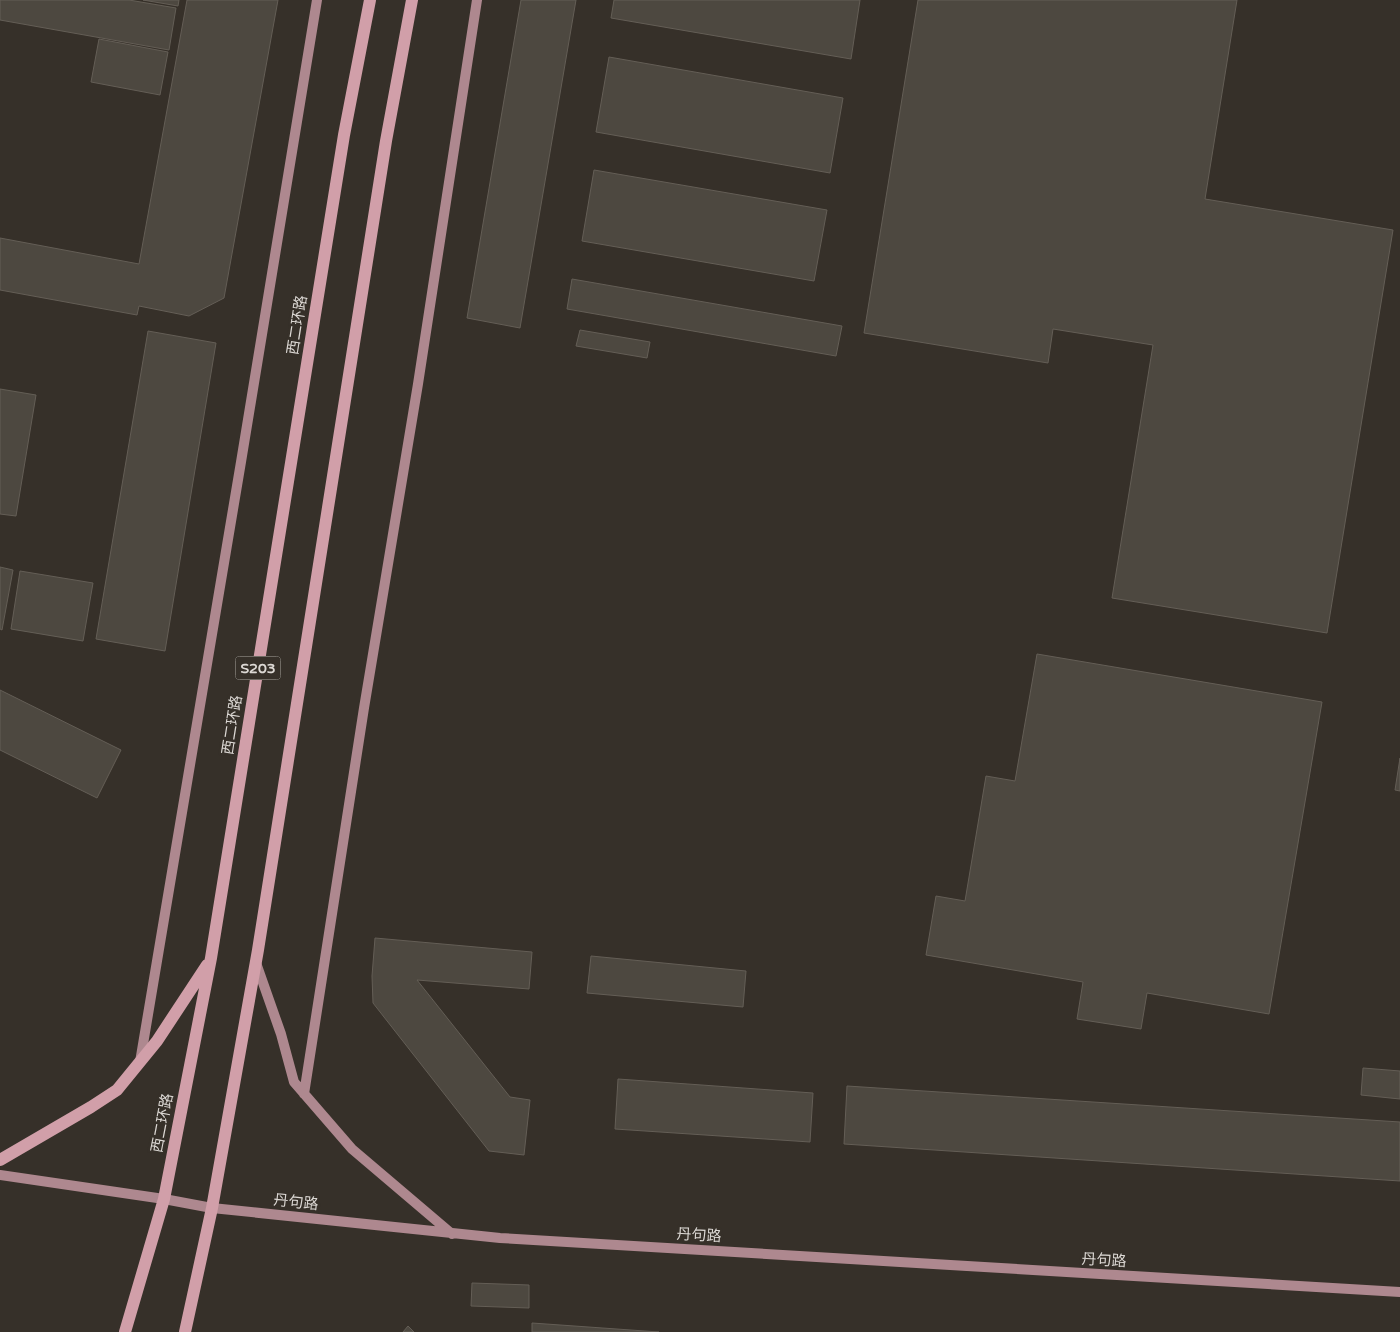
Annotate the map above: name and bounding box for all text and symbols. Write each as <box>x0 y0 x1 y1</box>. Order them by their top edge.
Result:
street label: 西二环路 <box>283 294 311 356</box>
road number: S203 <box>236 656 280 680</box>
street label: 西二环路 <box>218 694 246 756</box>
street label: 西二环路 <box>147 1092 177 1154</box>
street label: 丹句路 <box>273 1191 319 1213</box>
street label: 丹句路 <box>676 1225 722 1245</box>
street label: 丹句路 <box>1081 1250 1127 1270</box>

